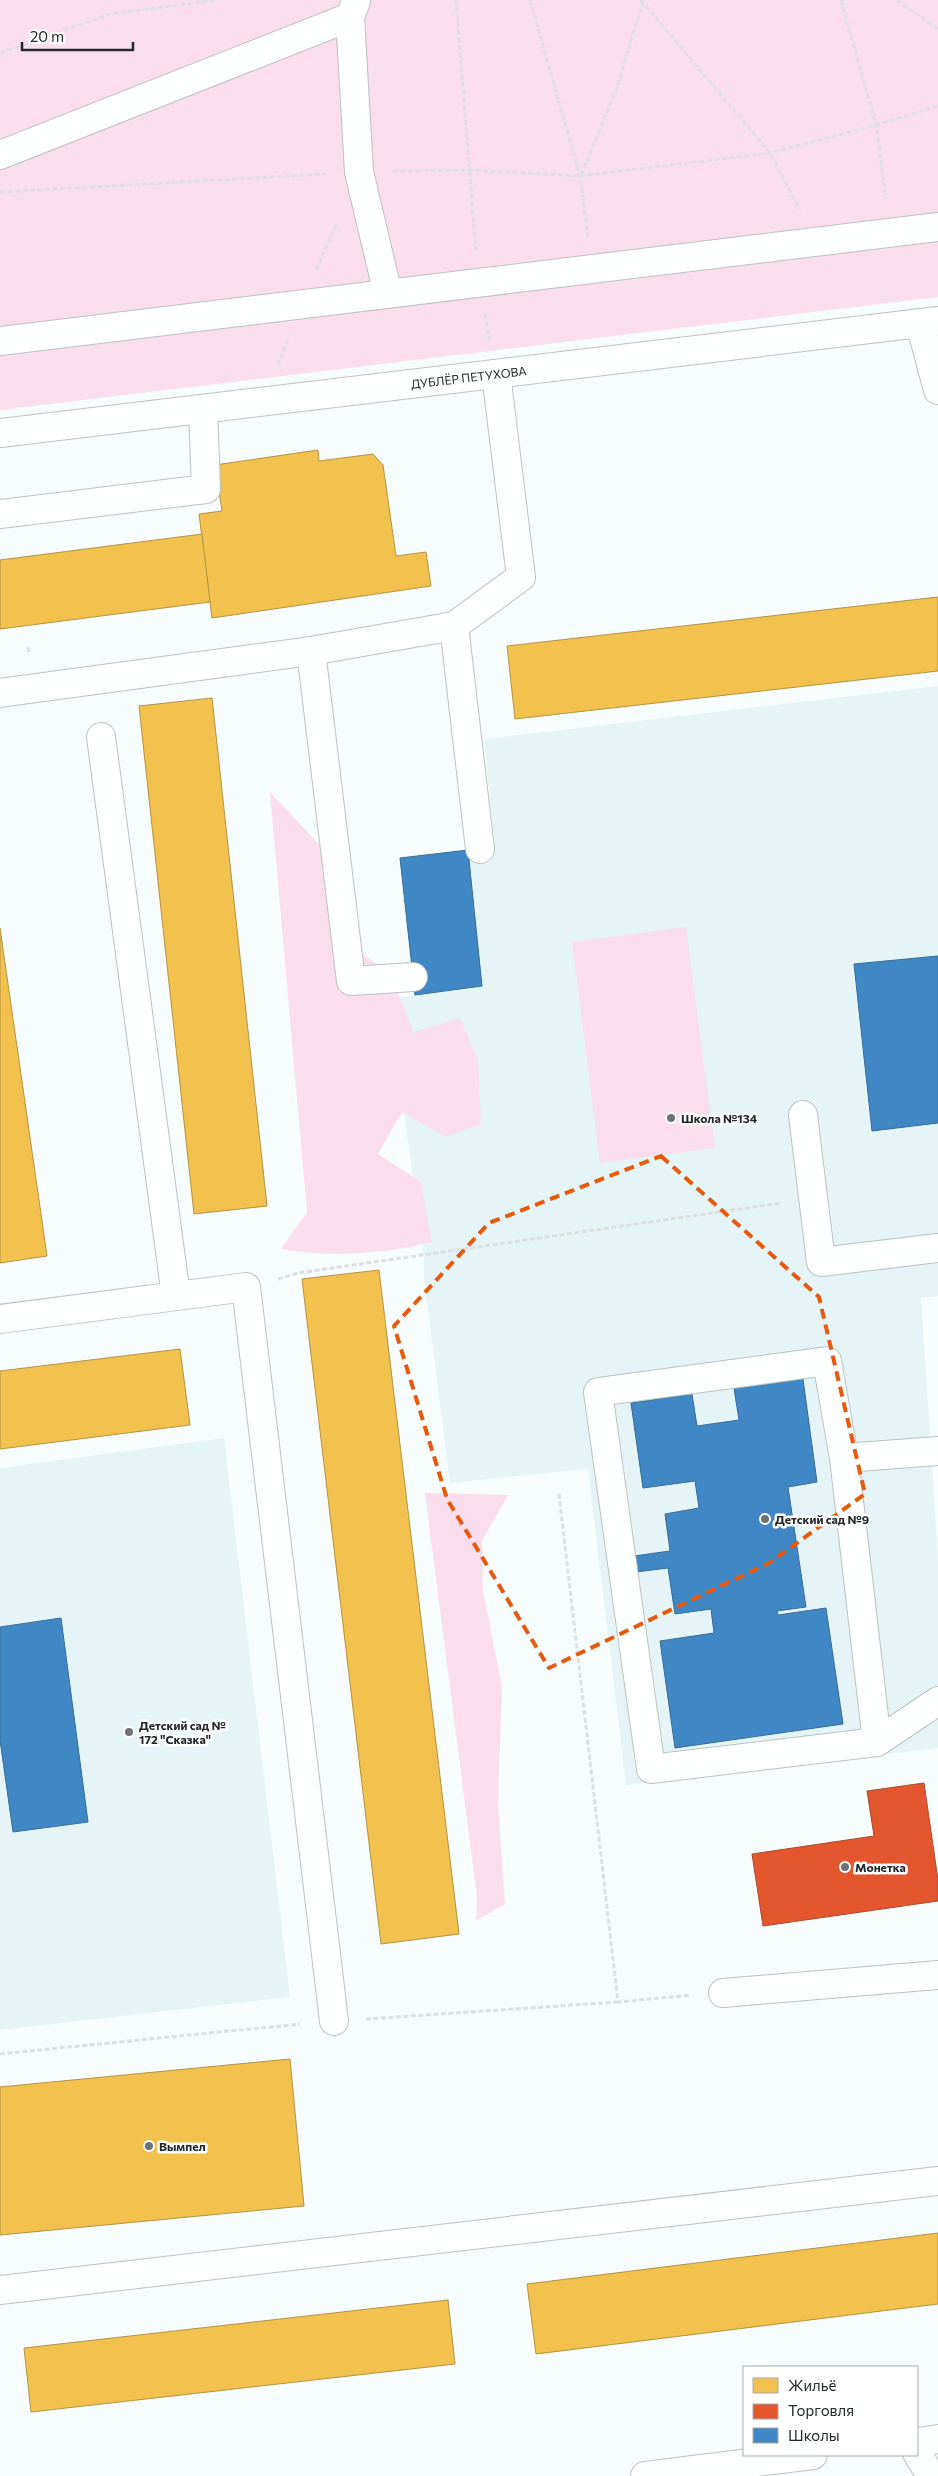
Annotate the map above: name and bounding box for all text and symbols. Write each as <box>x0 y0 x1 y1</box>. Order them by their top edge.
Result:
scale bar <box>22 20 134 52</box>
text: 20 m <box>30 27 64 45</box>
street label: ДУБЛЁР ПЕТУХОВА <box>410 363 527 391</box>
place label: Школа №134 <box>681 1111 758 1125</box>
marker: Школа №134 <box>665 1112 677 1124</box>
place label: Детский сад №9 <box>775 1512 869 1526</box>
marker: Детский сад №9 <box>759 1513 771 1525</box>
place label: Детский сад № 172 "Сказка" <box>139 1718 226 1746</box>
marker: Детский сад № 172 "Сказка" <box>123 1726 135 1738</box>
place label: Монетка <box>855 1860 906 1874</box>
marker: Монетка <box>839 1861 851 1873</box>
place label: Вымпел <box>159 2139 206 2153</box>
marker: Вымпел <box>143 2140 155 2152</box>
legend <box>743 2366 918 2456</box>
text: Жильё <box>788 2376 836 2394</box>
text: Торговля <box>788 2401 854 2419</box>
text: Школы <box>788 2426 840 2444</box>

